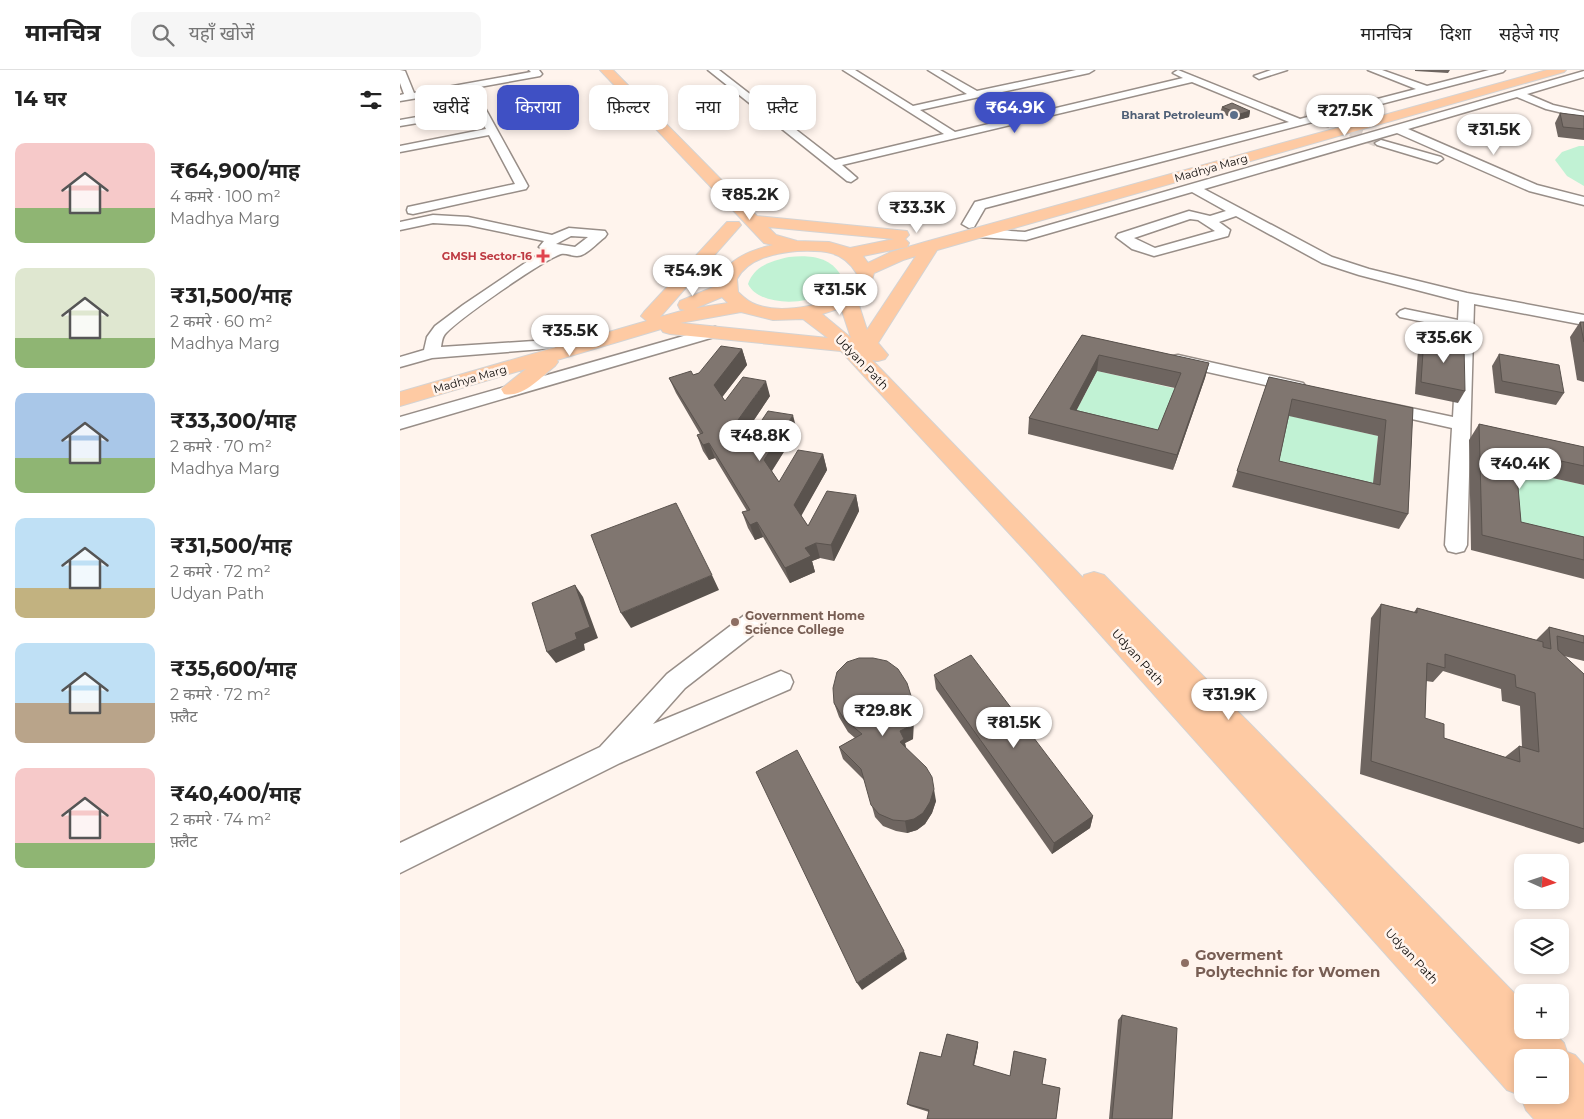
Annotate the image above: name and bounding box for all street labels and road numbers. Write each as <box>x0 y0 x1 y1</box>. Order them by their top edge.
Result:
street label: Madhya Marg <box>1173 151 1249 185</box>
street label: Udyan Path <box>832 331 892 393</box>
street label: Madhya Marg <box>432 362 508 396</box>
street label: Udyan Path <box>1109 626 1167 688</box>
street label: Udyan Path <box>1382 925 1442 987</box>

